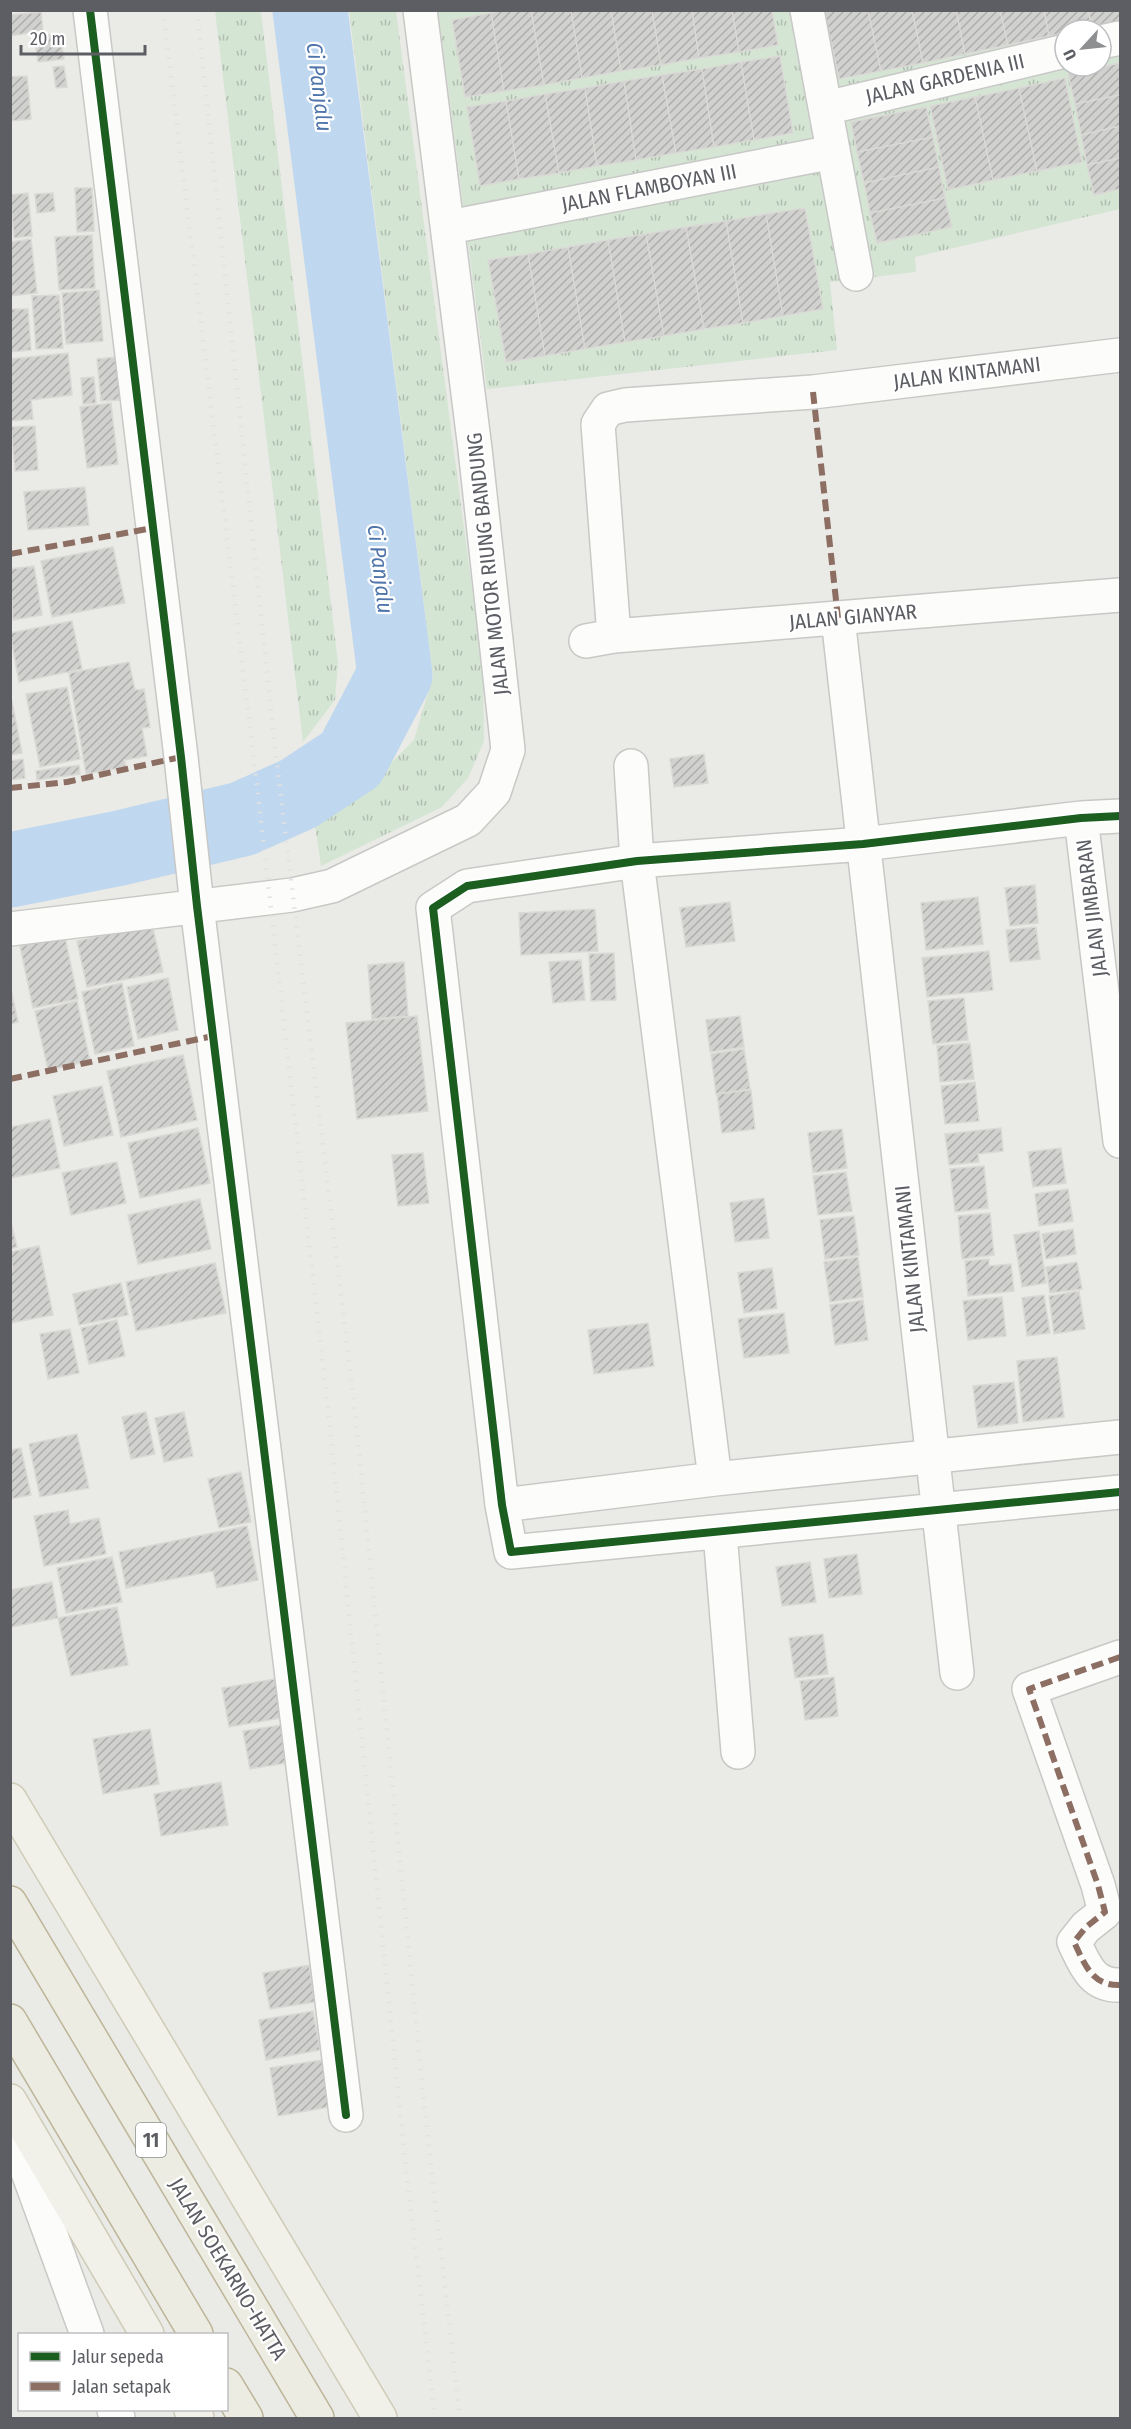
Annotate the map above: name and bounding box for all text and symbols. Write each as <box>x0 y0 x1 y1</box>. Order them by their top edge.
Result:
scale bar <box>21 18 146 56</box>
north arrow <box>1053 18 1113 78</box>
text: 20 m <box>30 28 65 50</box>
water label: Ci Panjalu <box>301 41 338 133</box>
text: U <box>1059 46 1081 63</box>
street label: JALAN GARDENIA III <box>863 48 1027 110</box>
street label: JALAN FLAMBOYAN III <box>559 158 739 218</box>
street label: JALAN KINTAMANI <box>892 351 1042 395</box>
street label: JALAN MOTOR RIUNG BANDUNG <box>461 431 515 697</box>
water label: Ci Panjalu <box>362 523 399 615</box>
street label: JALAN GIANYAR <box>788 598 918 636</box>
street label: JALAN JIMBARAN <box>1071 838 1113 978</box>
street label: JALAN KINTAMANI <box>889 1184 931 1334</box>
road number: 11 <box>136 2123 166 2157</box>
street label: JALAN SOEKARNO-HATTA <box>163 2173 293 2365</box>
legend <box>18 2333 228 2411</box>
text: Jalur sepeda <box>72 2346 164 2368</box>
text: Jalan setapak <box>72 2376 171 2398</box>

